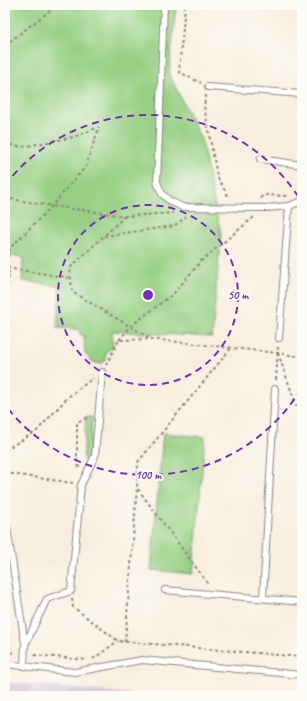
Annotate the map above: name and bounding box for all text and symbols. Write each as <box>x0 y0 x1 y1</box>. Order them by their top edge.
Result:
text: 50 m <box>228 287 249 303</box>
centre of rings <box>141 288 155 302</box>
text: 100 m <box>135 467 162 483</box>

